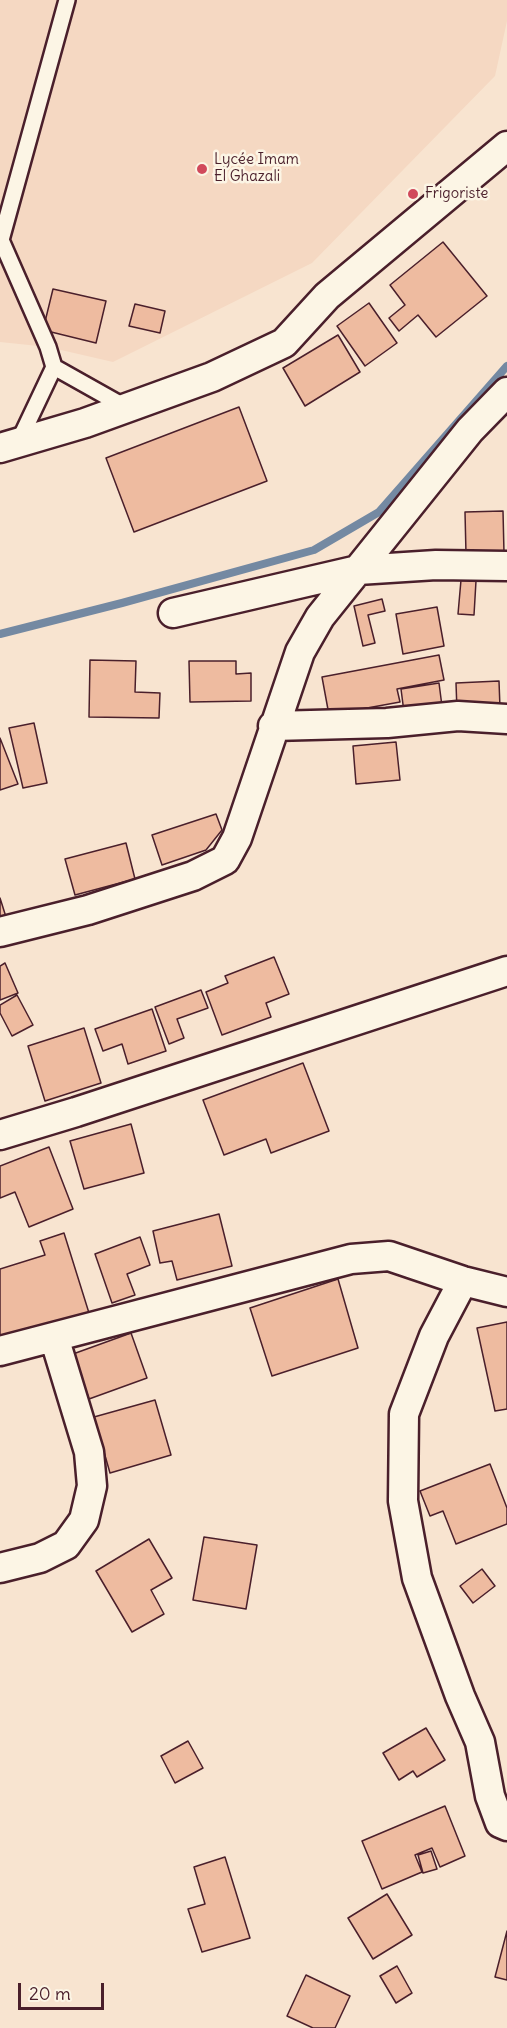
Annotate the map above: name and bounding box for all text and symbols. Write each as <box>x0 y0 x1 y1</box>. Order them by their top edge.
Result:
place label: Lycée Imam El Ghazali <box>214 151 299 186</box>
marker: Lycée Imam El Ghazali <box>195 162 209 176</box>
place label: Frigoriste <box>425 185 488 203</box>
marker: Frigoriste <box>406 187 420 201</box>
scale bar <box>21 1971 106 2009</box>
text: 20 m <box>29 1982 71 2005</box>

